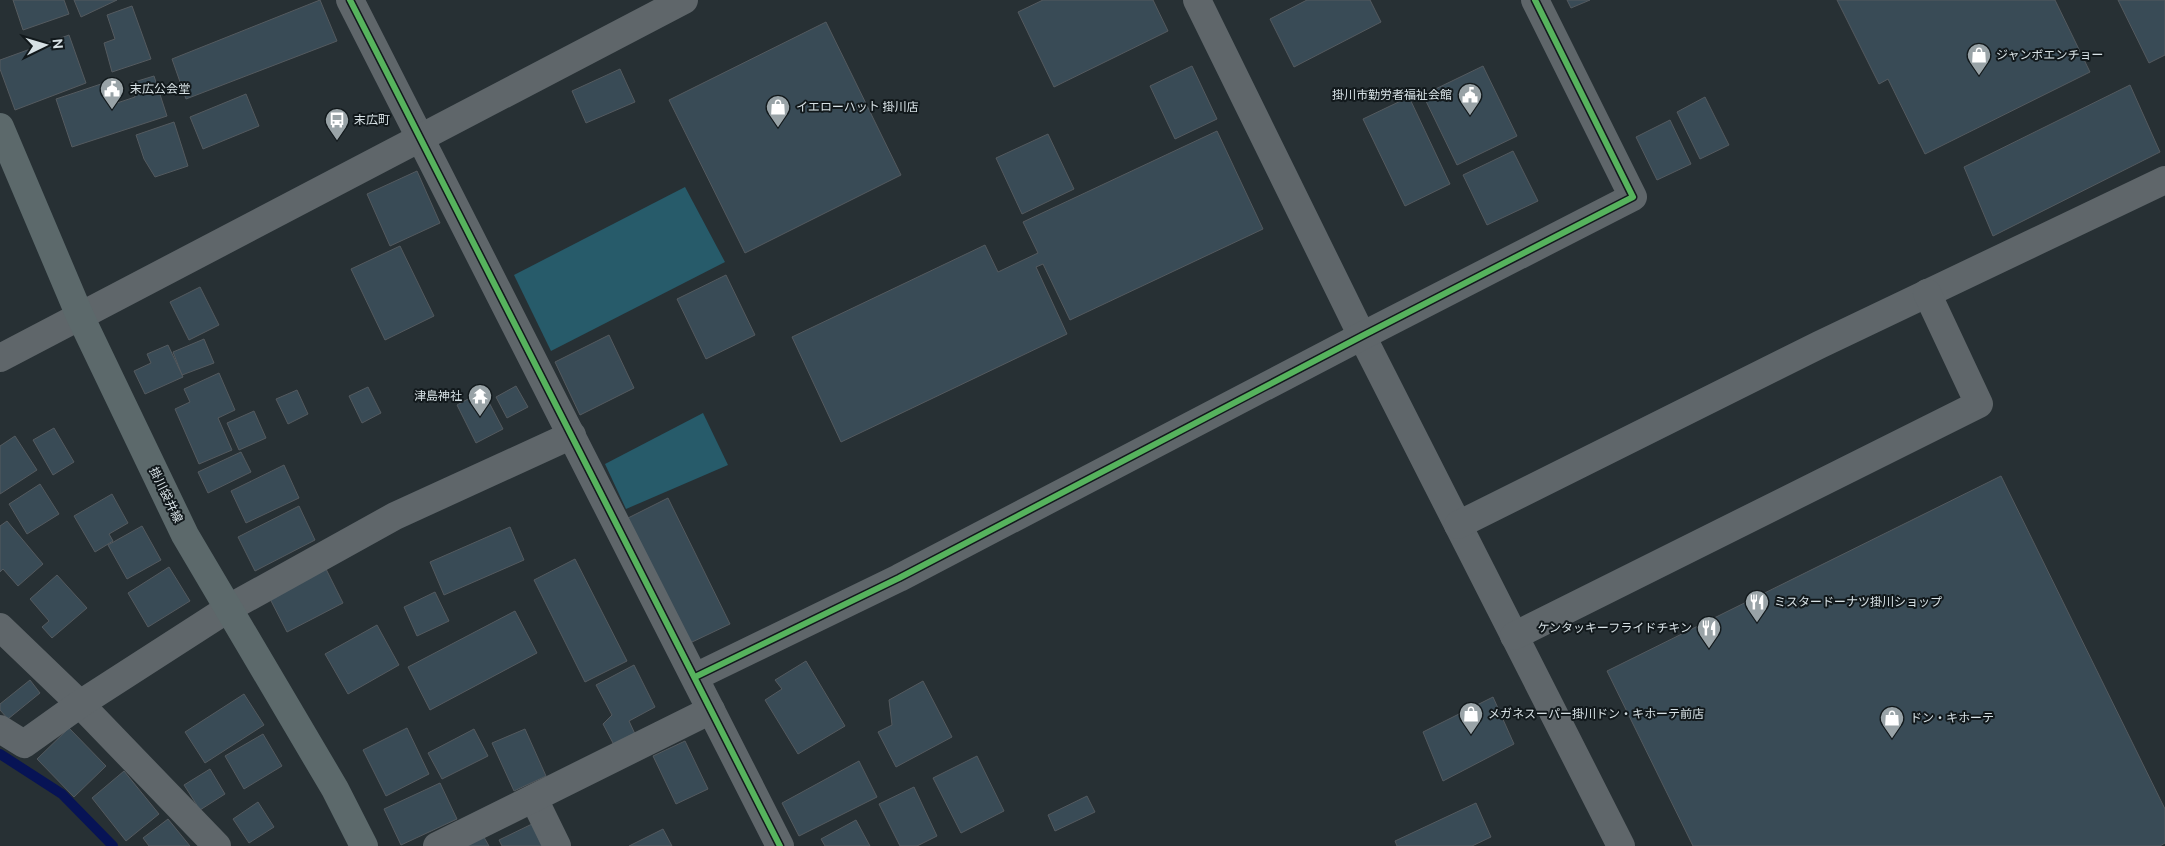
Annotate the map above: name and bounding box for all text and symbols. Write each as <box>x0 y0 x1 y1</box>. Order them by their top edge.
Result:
north arrow <box>20 20 70 70</box>
text: N <box>50 38 66 50</box>
shop icon: ジャンボエンチョー <box>1966 42 1992 76</box>
place label: ジャンボエンチョー <box>1996 48 2103 61</box>
public building icon: 末広公会堂 <box>99 76 125 110</box>
place label: 末広公会堂 <box>130 82 190 95</box>
public building icon: 掛川市勤労者福祉会館 <box>1457 82 1483 116</box>
place label: 掛川市勤労者福祉会館 <box>1332 88 1452 101</box>
shop icon: イエローハット 掛川店 <box>765 94 791 128</box>
place label: イエローハット 掛川店 <box>796 100 918 113</box>
bus stop icon: 末広町 <box>324 107 350 141</box>
place label: 末広町 <box>354 113 390 126</box>
temple icon: 津島神社 <box>467 383 493 417</box>
place label: 津島神社 <box>414 389 462 402</box>
street label: 掛川袋井線 <box>147 465 185 525</box>
restaurant icon: ミスタードーナツ掛川ショップ <box>1744 589 1770 623</box>
place label: ミスタードーナツ掛川ショップ <box>1774 595 1942 608</box>
restaurant icon: ケンタッキーフライドチキン <box>1696 615 1722 649</box>
place label: ケンタッキーフライドチキン <box>1537 621 1692 634</box>
shop icon: メガネスーパー掛川ドン・キホーテ前店 <box>1458 701 1484 735</box>
shop icon: ドン・キホーテ <box>1879 705 1905 739</box>
place label: メガネスーパー掛川ドン・キホーテ前店 <box>1488 707 1704 720</box>
place label: ドン・キホーテ <box>1910 711 1994 724</box>

